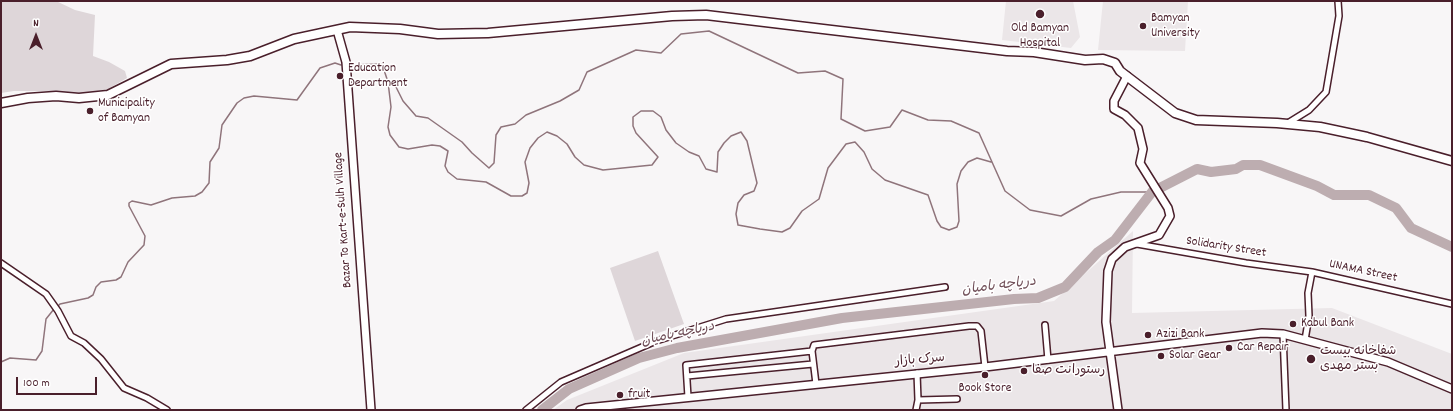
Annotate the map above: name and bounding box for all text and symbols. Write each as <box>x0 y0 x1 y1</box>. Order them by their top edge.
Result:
marker: Old Bamyan Hospital <box>1034 8 1046 20</box>
place label: Bamyan University <box>1151 11 1200 42</box>
north arrow <box>16 16 56 56</box>
text: N <box>33 16 39 32</box>
place label: Old Bamyan Hospital <box>1011 21 1069 52</box>
marker: Bamyan University <box>1138 21 1148 31</box>
place label: Education Department <box>348 61 408 92</box>
marker: Education Department <box>335 71 345 81</box>
place label: Municipality of Bamyan <box>98 96 155 127</box>
marker: Municipality of Bamyan <box>85 106 95 116</box>
street label: Bazar To Kart-e-Sulh Village <box>331 152 357 288</box>
street label: Solidarity Street <box>1185 234 1267 262</box>
street label: UNAMA Street <box>1328 257 1398 287</box>
water label: دریاچه بامیان <box>961 274 1037 300</box>
place label: Kabul Bank <box>1301 316 1354 332</box>
water label: دریاچه بامیان <box>640 319 716 351</box>
marker: Kabul Bank <box>1288 319 1298 329</box>
place label: Azizi Bank <box>1156 327 1204 343</box>
marker: Azizi Bank <box>1143 330 1153 340</box>
place label: Car Repair <box>1237 340 1289 356</box>
marker: Car Repair <box>1224 343 1234 353</box>
place label: شفاخانه بیست بستر مهدی <box>1320 344 1396 375</box>
place label: Solar Gear <box>1169 348 1221 364</box>
street label: سرک بازار <box>894 351 946 371</box>
marker: Solar Gear <box>1156 351 1166 361</box>
marker: شفاخانه بیست بستر مهدی <box>1305 353 1317 365</box>
place label: رستورانت صفا <box>1032 363 1105 379</box>
marker: رستورانت صفا <box>1019 366 1029 376</box>
scale bar <box>18 369 99 395</box>
marker: Book Store <box>980 370 990 380</box>
text: 100 m <box>23 375 50 392</box>
place label: Book Store <box>959 381 1011 397</box>
place label: fruit <box>628 387 650 403</box>
marker: fruit <box>615 390 625 400</box>

